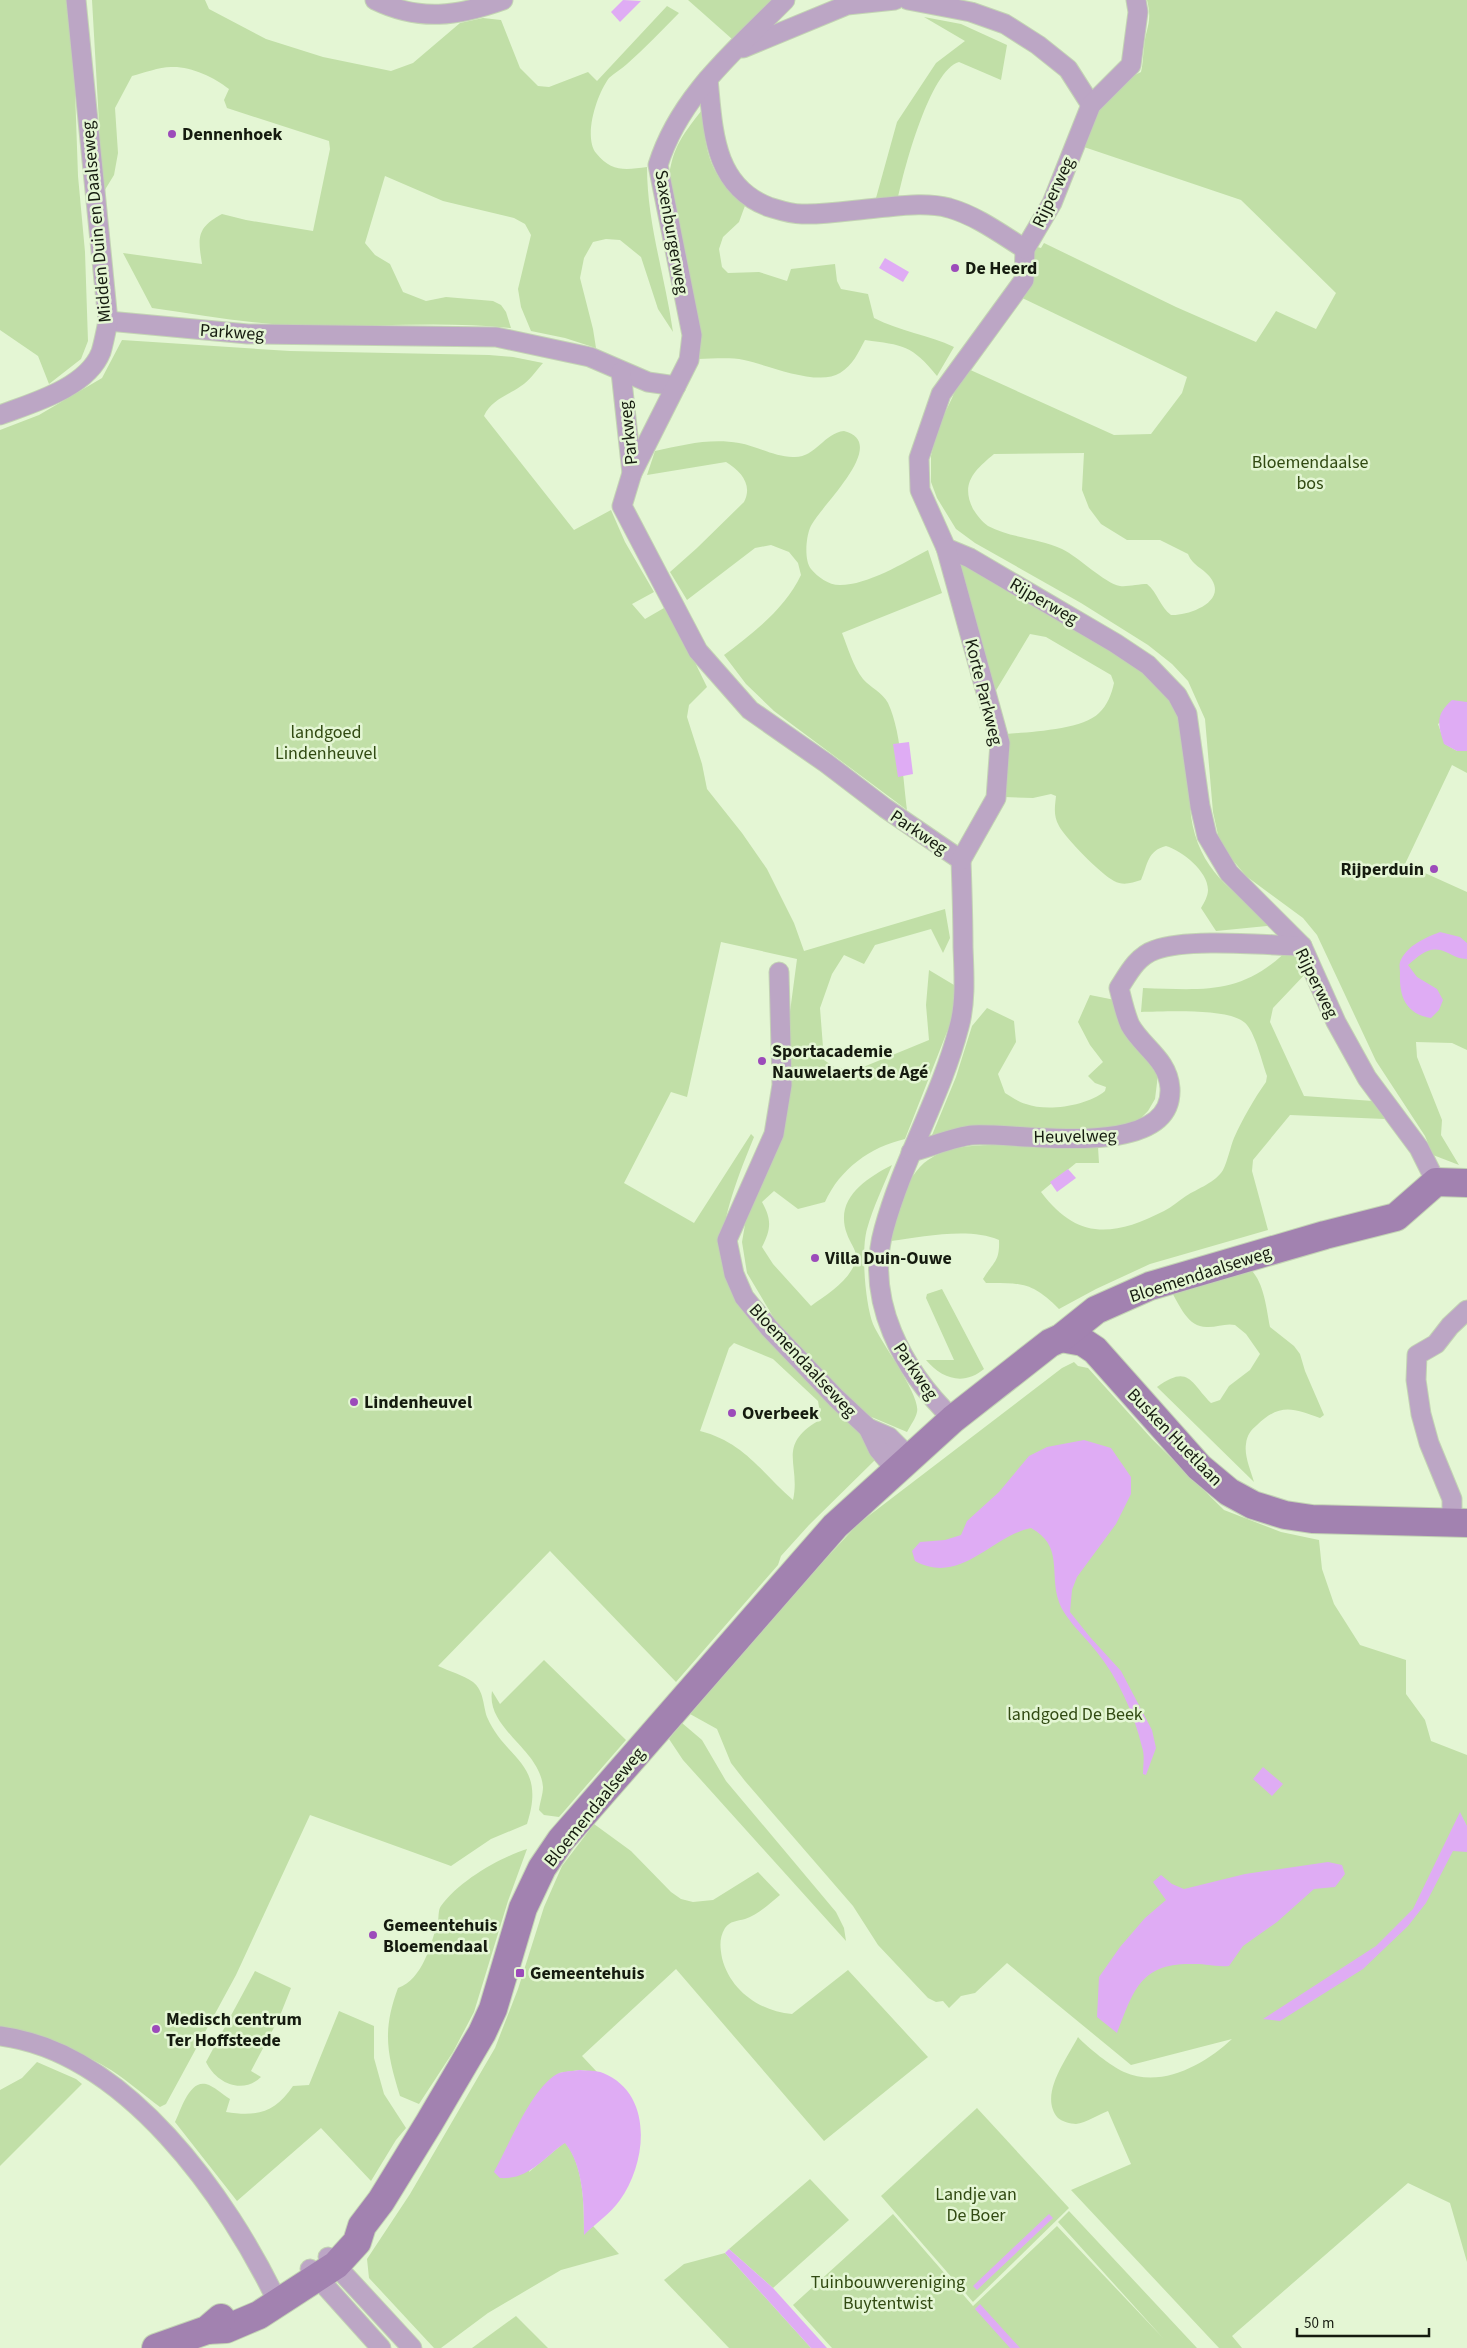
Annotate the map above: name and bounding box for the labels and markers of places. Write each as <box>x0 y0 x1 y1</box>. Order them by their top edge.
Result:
place label: Dennenhoek <box>182 122 283 147</box>
marker: Dennenhoek <box>166 128 178 140</box>
place label: De Heerd <box>965 256 1037 281</box>
marker: De Heerd <box>949 262 961 274</box>
place label: Rijperduin <box>1341 857 1424 882</box>
marker: Rijperduin <box>1428 863 1440 875</box>
place label: Sportacademie Nauwelaerts de Agé <box>772 1039 928 1085</box>
marker: Sportacademie Nauwelaerts de Agé <box>756 1055 768 1067</box>
place label: Villa Duin-Ouwe <box>824 1246 952 1271</box>
marker: Villa Duin-Ouwe <box>809 1252 821 1264</box>
place label: Lindenheuvel <box>364 1390 472 1415</box>
marker: Lindenheuvel <box>348 1396 360 1408</box>
place label: Overbeek <box>742 1401 819 1426</box>
marker: Overbeek <box>726 1407 738 1419</box>
place label: Gemeentehuis Bloemendaal <box>383 1913 498 1959</box>
marker: Gemeentehuis Bloemendaal <box>367 1929 379 1941</box>
place label: Gemeentehuis <box>530 1961 645 1986</box>
marker: Gemeentehuis <box>514 1967 526 1979</box>
place label: Medisch centrum Ter Hoffsteede <box>166 2007 302 2053</box>
marker: Medisch centrum Ter Hoffsteede <box>150 2023 162 2035</box>

